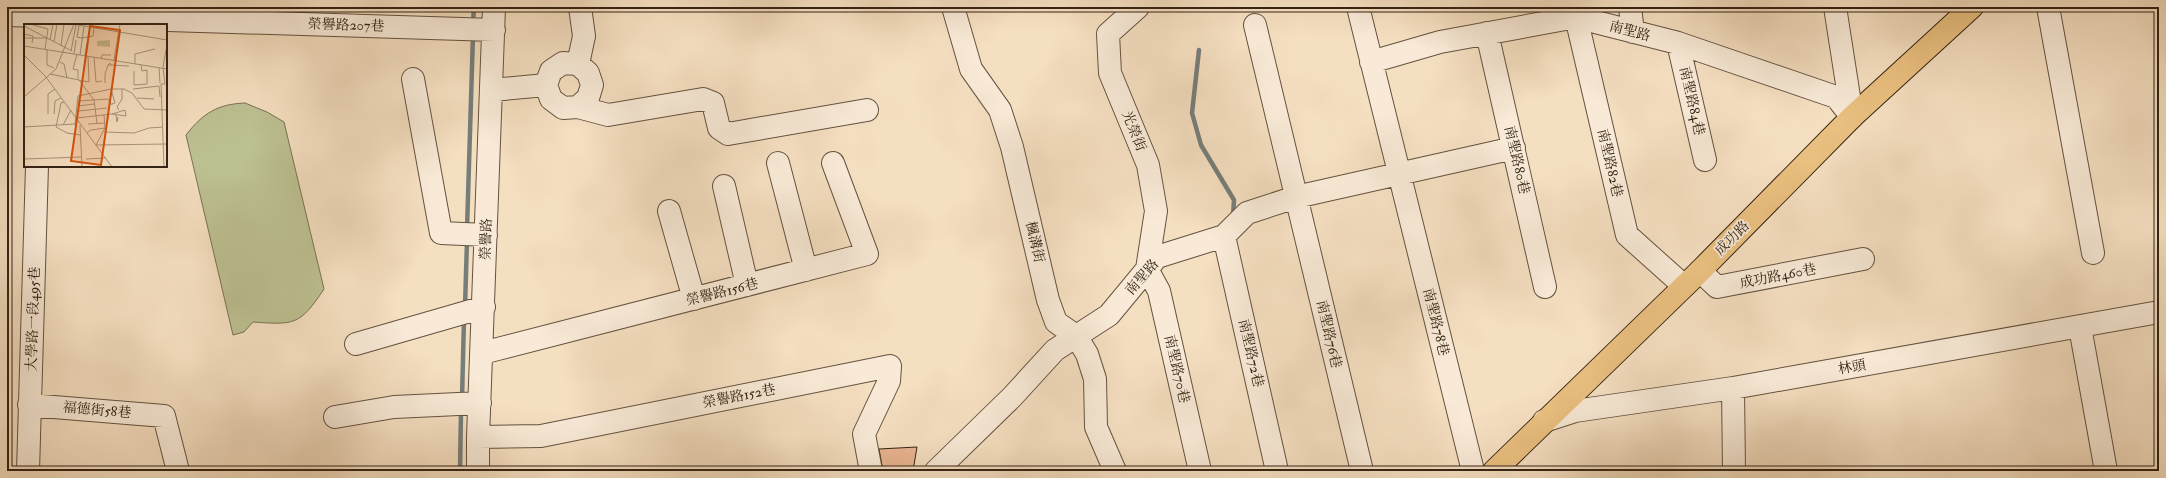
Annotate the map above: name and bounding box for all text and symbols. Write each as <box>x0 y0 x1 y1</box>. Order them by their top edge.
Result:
street label: 榮譽路207巷 <box>307 15 385 35</box>
street label: 南聖路 <box>1608 17 1652 45</box>
inset map <box>24 24 167 167</box>
street label: 南聖路84巷 <box>1676 65 1708 137</box>
street label: 光榮街 <box>1118 108 1150 154</box>
street label: 南聖路80巷 <box>1501 124 1533 196</box>
street label: 南聖路82巷 <box>1594 127 1626 199</box>
street label: 成功路 <box>1711 217 1753 259</box>
street label: 榮譽路 <box>477 218 495 260</box>
street label: 楓溝街 <box>1022 220 1048 264</box>
street label: 南聖路 <box>1122 256 1162 298</box>
street label: 成功路460巷 <box>1738 260 1818 292</box>
street label: 大學路一段495巷 <box>23 266 43 372</box>
street label: 榮譽路156巷 <box>684 275 760 309</box>
street label: 南聖路78巷 <box>1419 286 1453 358</box>
street label: 南聖路76巷 <box>1313 298 1345 370</box>
street label: 南聖路72巷 <box>1235 317 1267 389</box>
street label: 南聖路70巷 <box>1161 333 1193 405</box>
street label: 林頭 <box>1837 356 1867 378</box>
street label: 榮譽路152巷 <box>701 381 777 411</box>
street label: 福德街58巷 <box>62 399 132 421</box>

